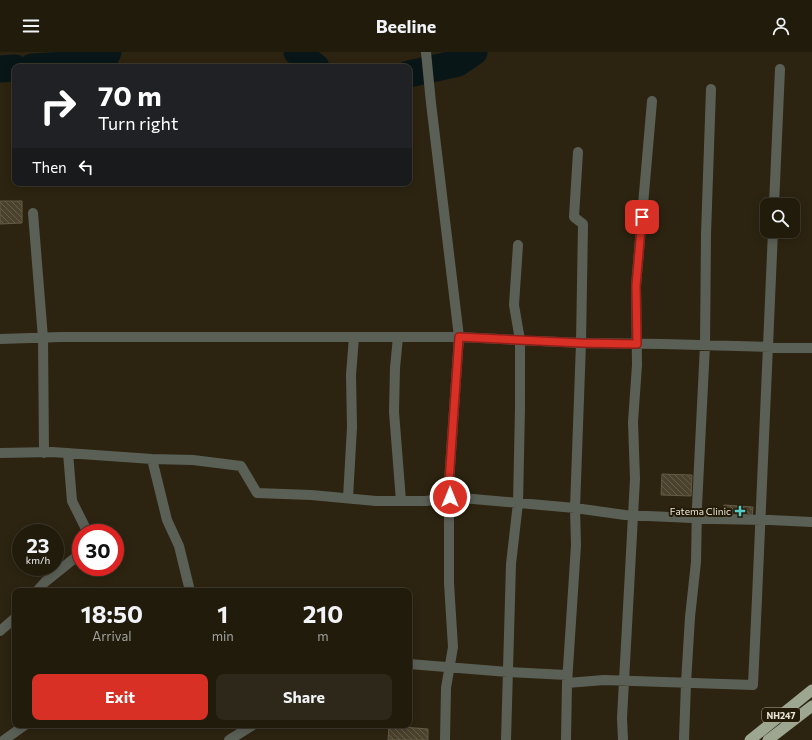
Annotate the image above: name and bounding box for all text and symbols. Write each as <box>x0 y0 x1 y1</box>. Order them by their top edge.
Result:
icon: menu <box>20 15 42 37</box>
text: Beeline <box>376 15 436 37</box>
icon: person <box>770 15 792 37</box>
text: 70 m <box>98 78 162 112</box>
icon: right <box>32 80 84 132</box>
text: Turn right <box>98 112 178 134</box>
icon: left <box>75 156 97 178</box>
text: Then <box>32 158 67 176</box>
map controls <box>760 198 800 238</box>
button: search <box>760 198 800 238</box>
pin <box>625 200 659 234</box>
icon: arrive <box>631 206 653 228</box>
position arrow <box>429 476 471 518</box>
place label: Fatema Clinic <box>670 505 731 517</box>
marker: Fatema Clinic <box>734 505 746 517</box>
speed limit sign: 30 <box>72 524 124 576</box>
text: 23 <box>26 533 50 557</box>
text: km/h <box>26 554 50 566</box>
text: 18:50 <box>81 599 143 628</box>
text: 1 <box>217 599 228 628</box>
text: 210 <box>303 599 343 628</box>
text: Arrival <box>92 628 132 644</box>
text: min <box>212 628 234 644</box>
text: m <box>317 628 329 644</box>
button: Exit <box>32 674 208 720</box>
button: Share <box>216 674 392 720</box>
road number: NH247 <box>762 708 800 722</box>

